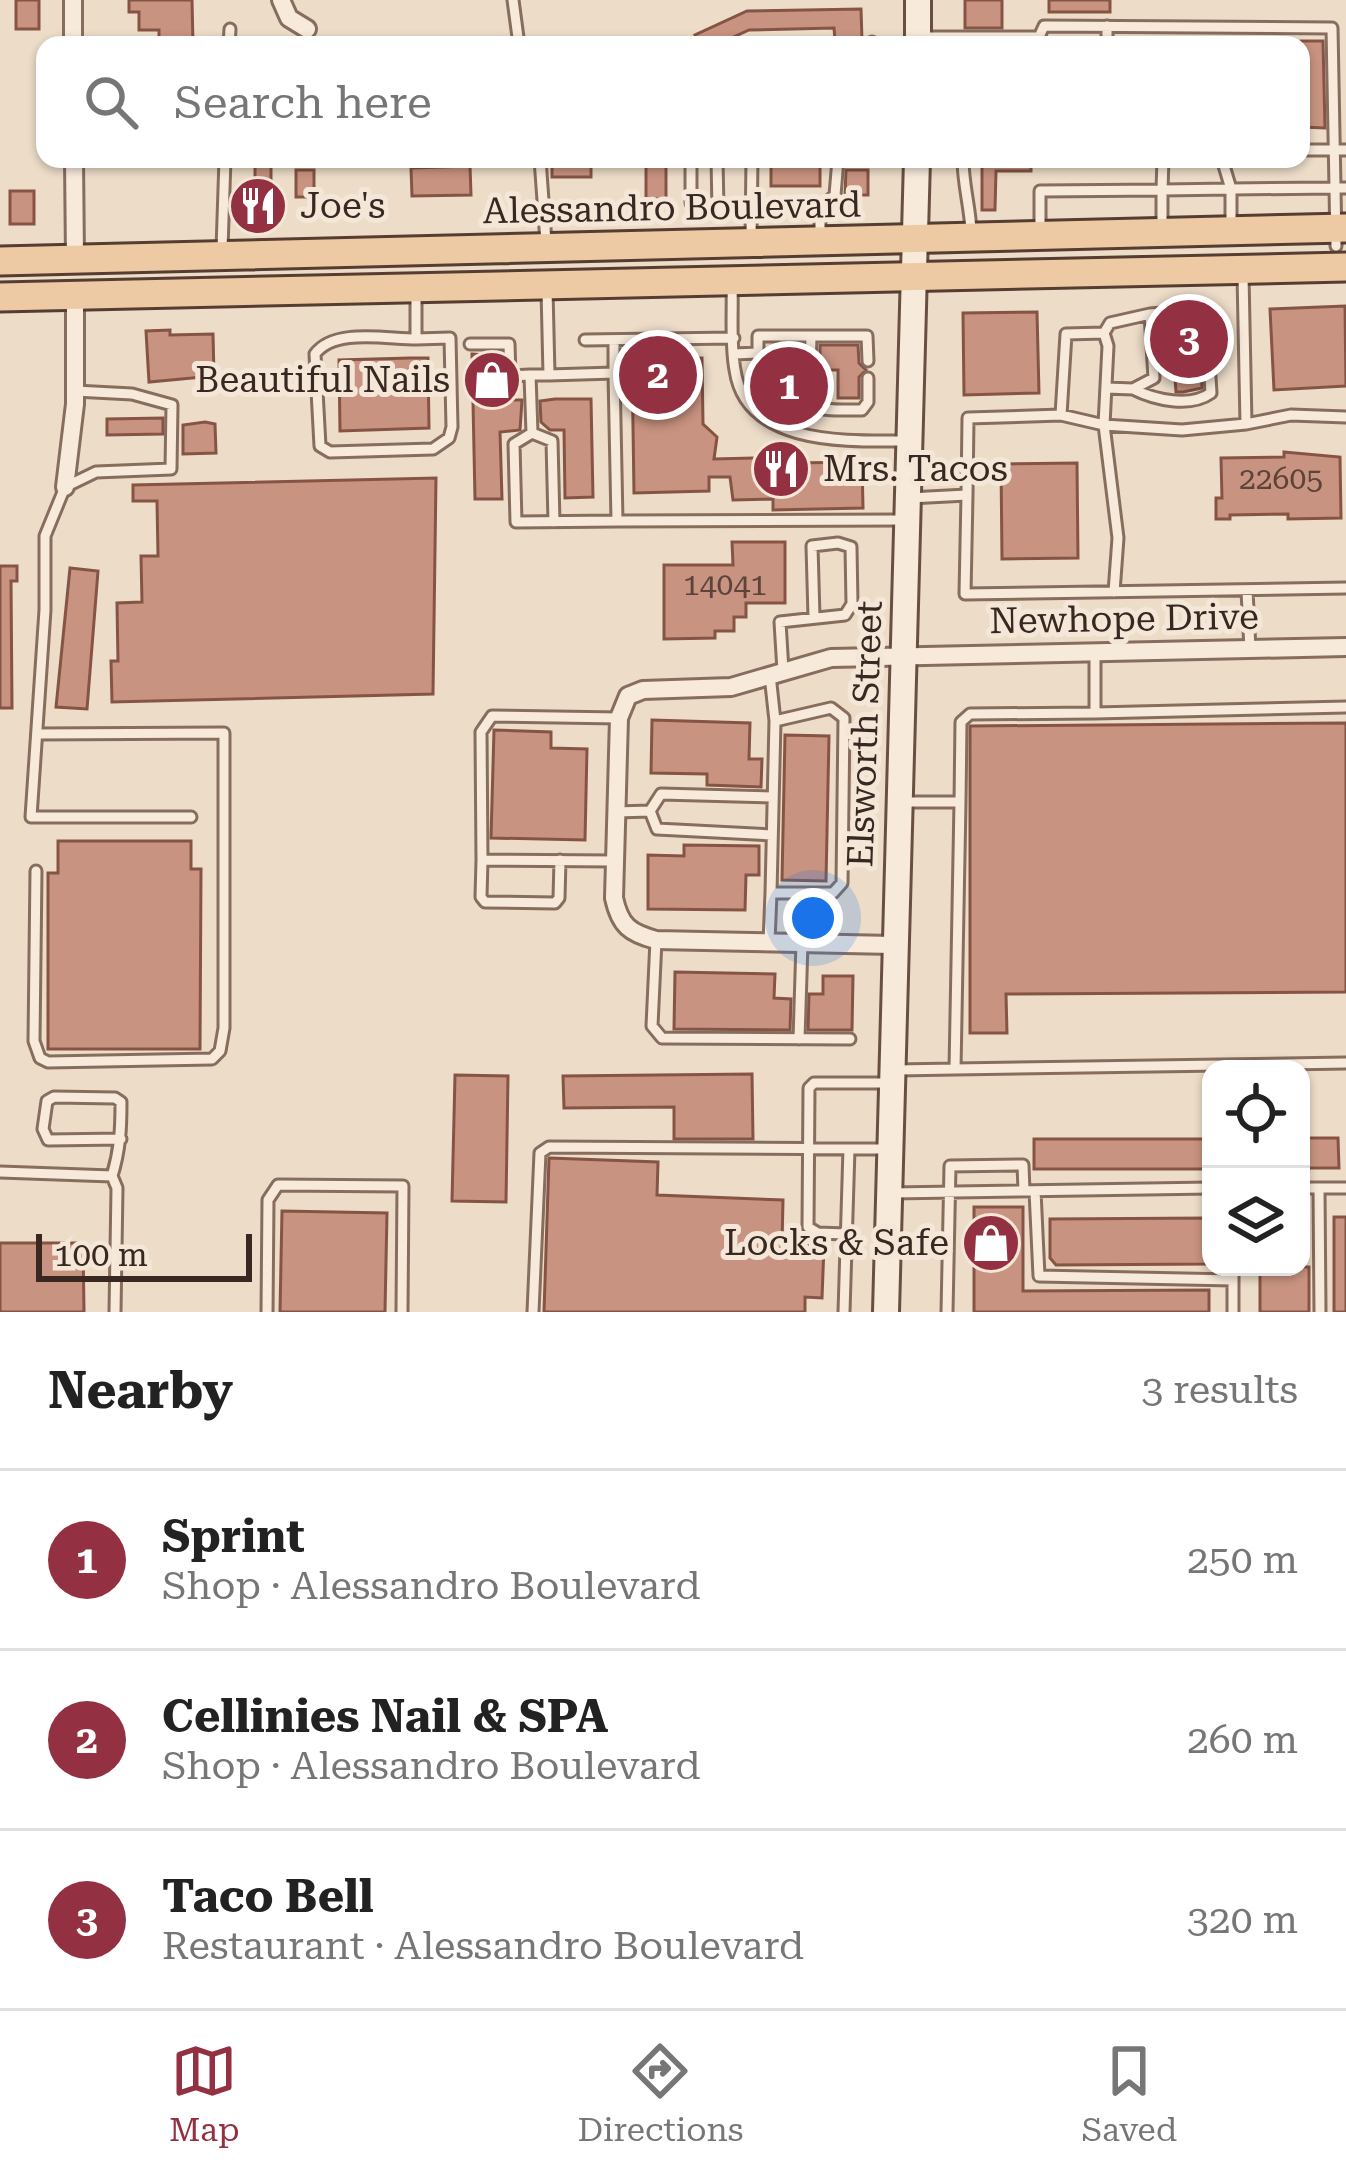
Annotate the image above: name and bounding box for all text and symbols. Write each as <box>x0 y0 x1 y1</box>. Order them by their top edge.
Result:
search box <box>36 36 1310 168</box>
icon: search <box>78 69 144 135</box>
text: Search here <box>174 76 432 129</box>
restaurant icon: Joe's <box>227 175 289 237</box>
street label: Alessandro Boulevard <box>482 184 862 232</box>
place label: Joe's <box>300 185 385 227</box>
pin: 3 <box>1150 294 1228 384</box>
pin: 2 <box>619 330 697 420</box>
pin: 1 <box>750 341 828 431</box>
shop icon: Beautiful Nails <box>461 349 523 411</box>
place label: Beautiful Nails <box>195 359 450 401</box>
restaurant icon: Mrs. Tacos <box>750 438 812 500</box>
place label: Mrs. Tacos <box>823 448 1008 490</box>
house number: 22605 <box>1239 461 1323 496</box>
house number: 14041 <box>683 567 767 602</box>
street label: Newhope Drive <box>989 596 1259 642</box>
street label: Elsworth Street <box>839 600 891 868</box>
your location <box>783 888 843 948</box>
map controls <box>1202 1060 1310 1276</box>
button: locate <box>1202 1060 1310 1168</box>
button: layers <box>1202 1168 1310 1276</box>
shop icon: Locks & Safe <box>960 1212 1022 1274</box>
place label: Locks & Safe <box>724 1222 949 1264</box>
scale bar <box>36 1228 252 1281</box>
text: 100 m <box>54 1235 148 1274</box>
text: Nearby <box>48 1361 233 1420</box>
text: 3 results <box>1141 1367 1298 1413</box>
text: Sprint <box>162 1510 305 1563</box>
text: 1 <box>76 1537 98 1583</box>
text: 250 m <box>1187 1537 1298 1583</box>
text: Shop · Alessandro Boulevard <box>162 1563 700 1609</box>
text: Cellinies Nail & SPA <box>162 1690 608 1743</box>
text: 2 <box>76 1717 98 1763</box>
text: 260 m <box>1187 1717 1298 1763</box>
text: Shop · Alessandro Boulevard <box>162 1743 700 1789</box>
text: Taco Bell <box>162 1870 373 1923</box>
text: 3 <box>76 1897 98 1943</box>
text: 320 m <box>1187 1897 1298 1943</box>
text: Restaurant · Alessandro Boulevard <box>162 1923 804 1969</box>
tab: Map <box>169 2038 240 2149</box>
tab: Directions <box>577 2038 743 2149</box>
tab: Saved <box>1081 2038 1177 2149</box>

